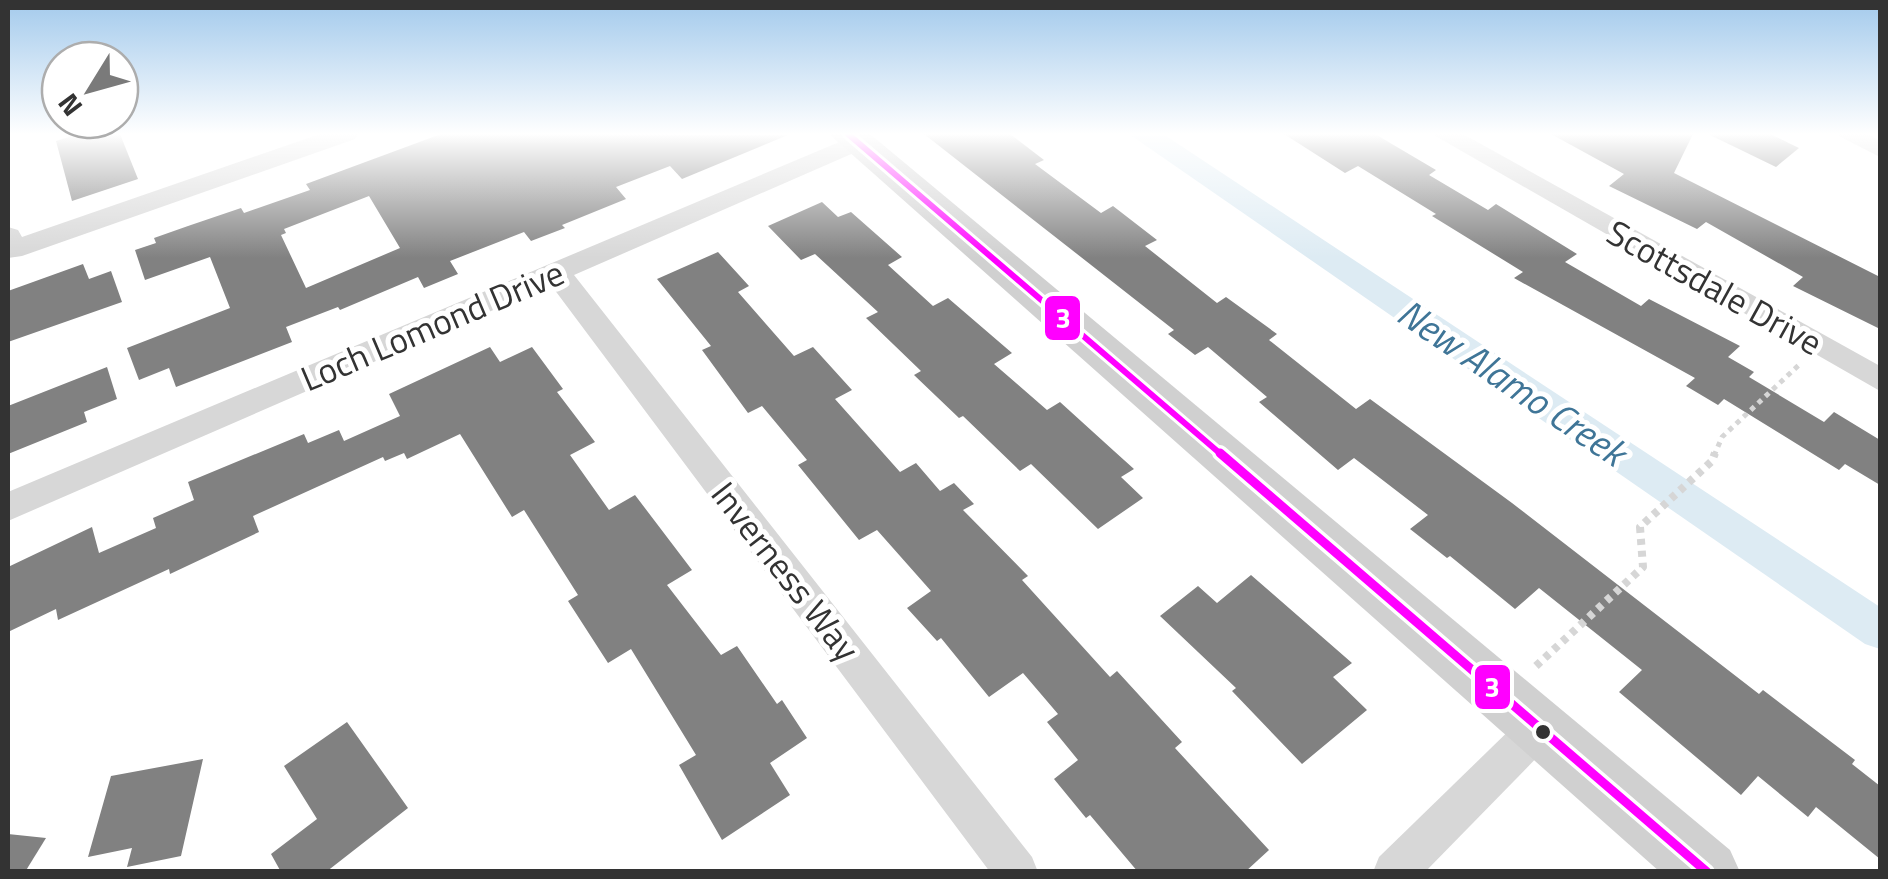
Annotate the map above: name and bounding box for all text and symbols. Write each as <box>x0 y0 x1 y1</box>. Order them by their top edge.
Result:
north arrow <box>40 40 140 140</box>
text: N <box>47 85 93 126</box>
street label: Scottsdale Drive <box>1597 205 1833 369</box>
street label: Loch Lomond Drive <box>292 245 572 405</box>
water label: New Alamo Creek <box>1386 284 1641 482</box>
line badge: 3 <box>1043 294 1082 342</box>
text: 3 <box>1055 296 1071 339</box>
street label: Inverness Way <box>699 470 874 672</box>
line badge: 3 <box>1473 663 1512 711</box>
text: 3 <box>1484 665 1500 708</box>
unlabelled marker <box>1533 722 1553 742</box>

